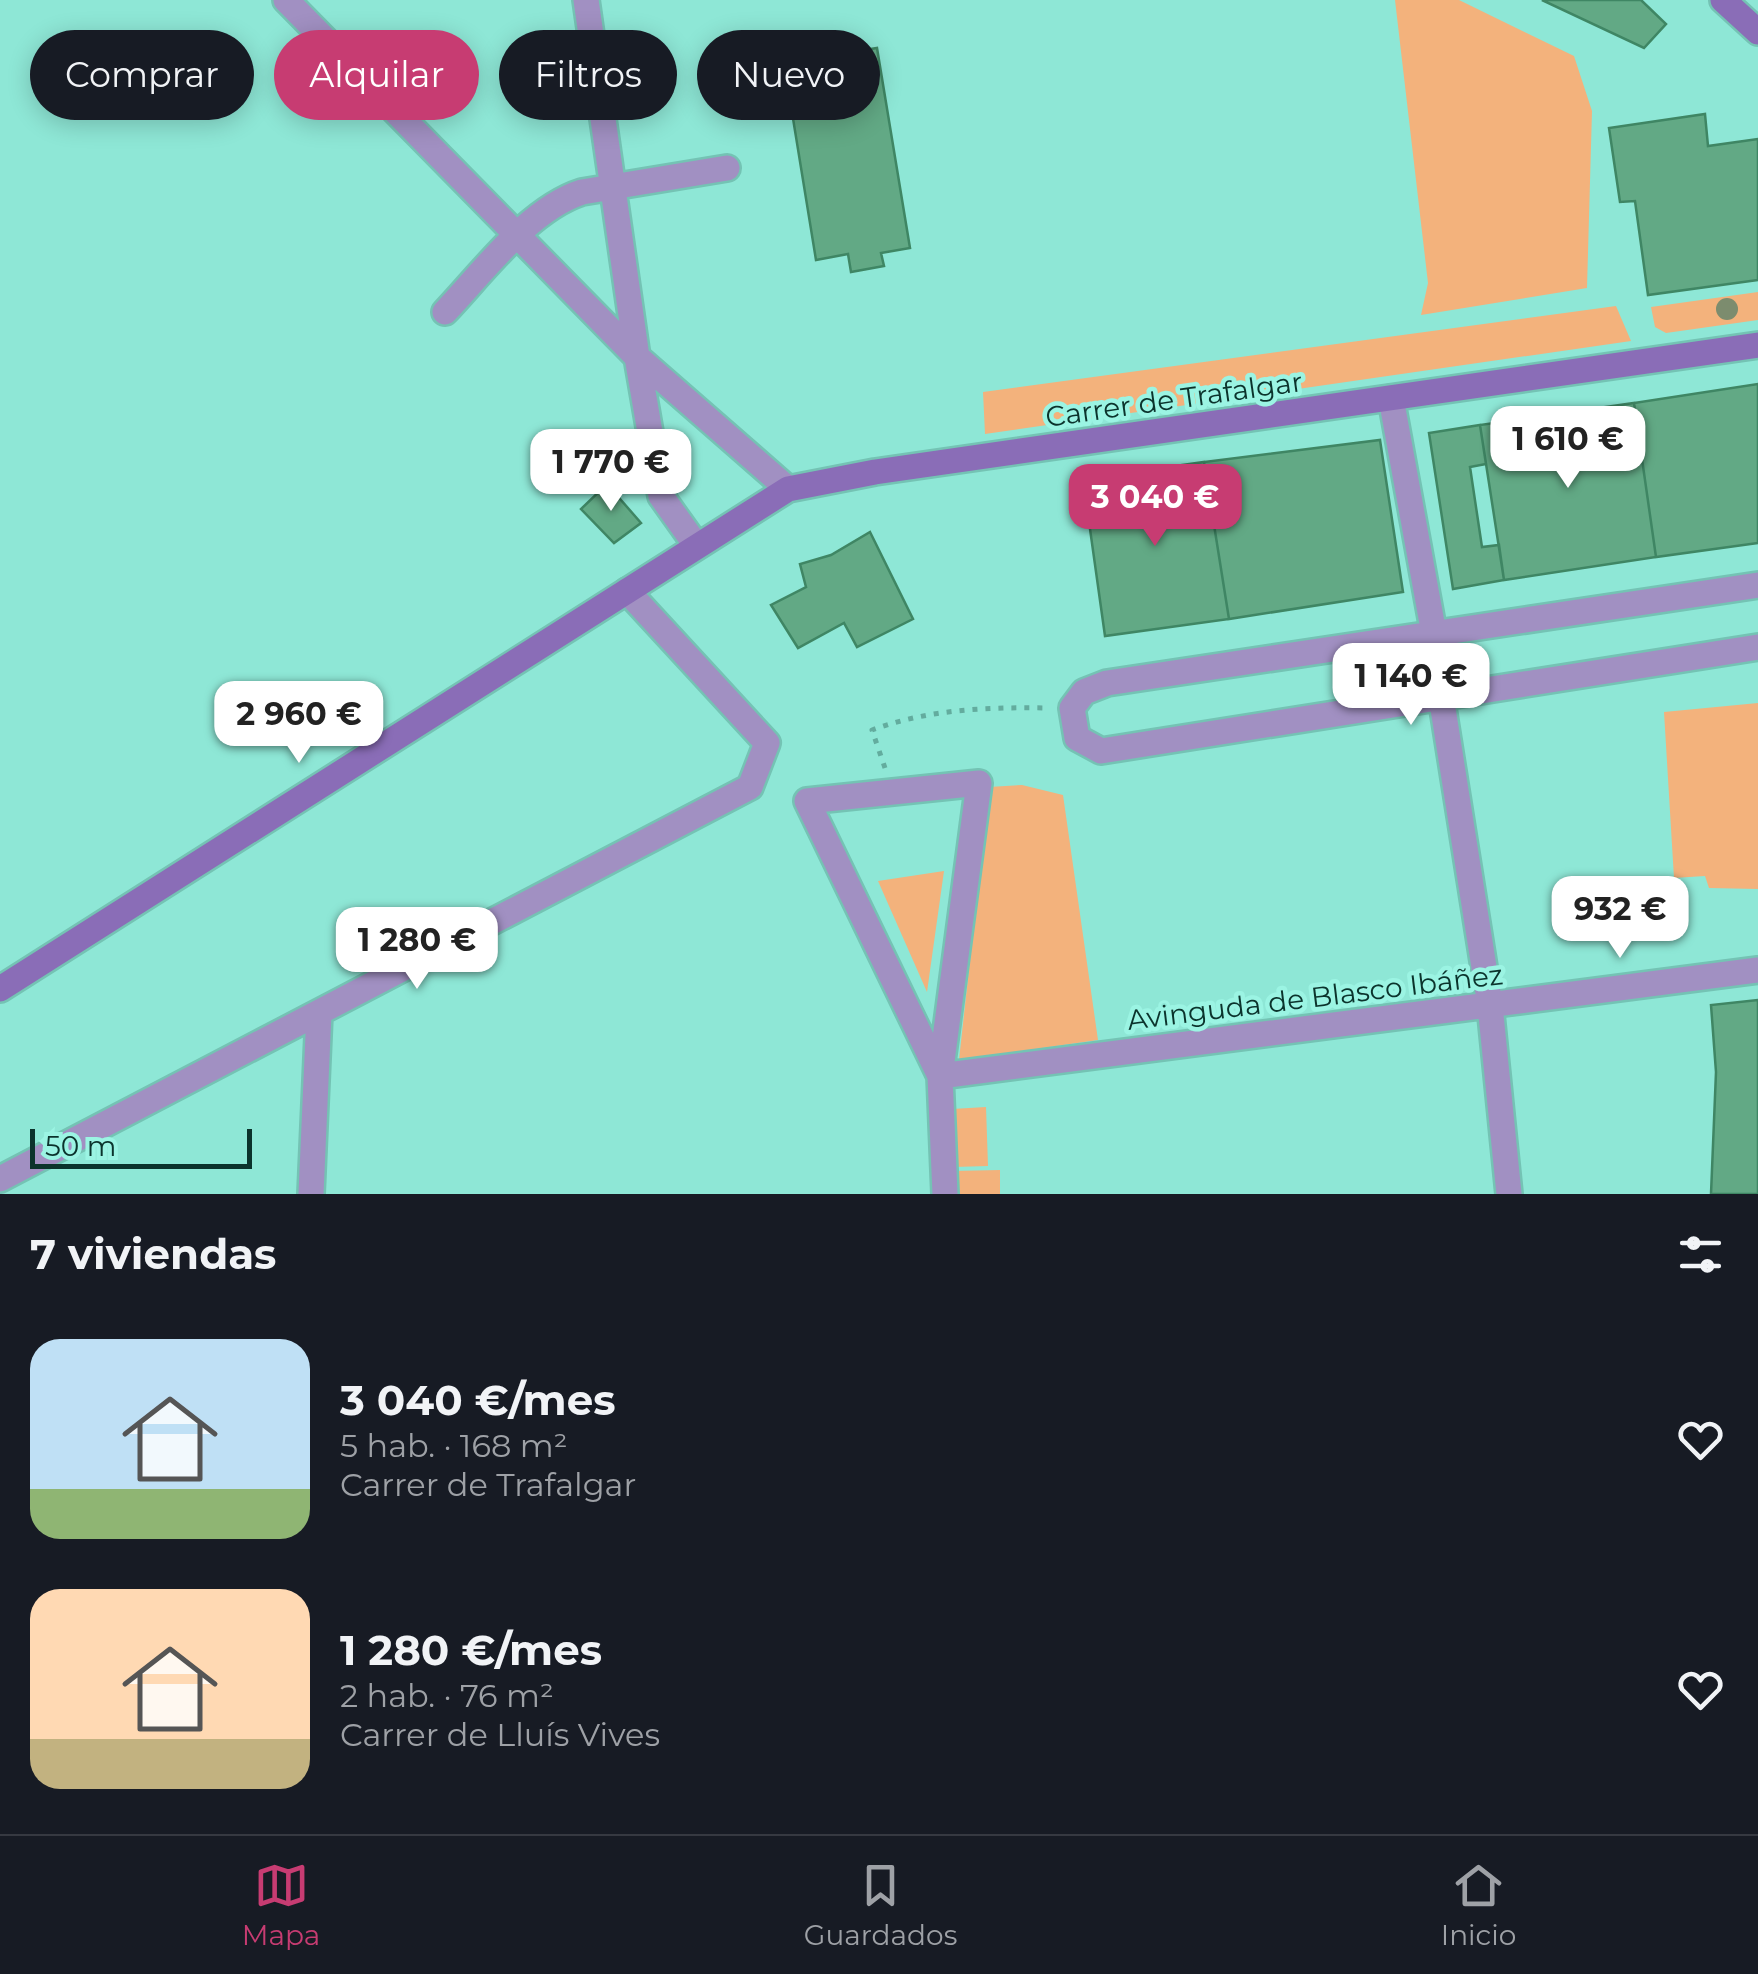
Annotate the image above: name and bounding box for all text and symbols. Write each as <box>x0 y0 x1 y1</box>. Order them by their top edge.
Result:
chip: Comprar <box>30 30 254 120</box>
chip: Alquilar <box>274 30 479 120</box>
chip: Filtros <box>499 30 677 120</box>
chip: Nuevo <box>697 30 880 120</box>
street label: Carrer de Trafalgar <box>1043 364 1305 434</box>
pin: 1 610 € <box>1476 406 1660 491</box>
text: 1 610 € <box>1512 419 1624 458</box>
pin: 1 770 € <box>519 429 703 514</box>
text: 1 770 € <box>552 442 670 481</box>
pin: 3 040 € <box>1063 464 1247 549</box>
text: 3 040 € <box>1091 477 1219 516</box>
pin: 1 140 € <box>1319 643 1503 728</box>
text: 1 140 € <box>1355 656 1467 695</box>
pin: 2 960 € <box>207 681 391 766</box>
text: 2 960 € <box>236 694 362 733</box>
pin: 932 € <box>1550 876 1690 961</box>
text: 932 € <box>1574 889 1666 928</box>
pin: 1 280 € <box>325 907 509 992</box>
text: 1 280 € <box>358 920 476 959</box>
street label: Avinguda de Blasco Ibáñez <box>1125 957 1505 1037</box>
scale bar <box>30 1124 252 1168</box>
text: 50 m <box>45 1129 116 1163</box>
icon: filters <box>1673 1227 1728 1282</box>
text: 7 viviendas <box>30 1228 276 1280</box>
text: 3 040 €/mes <box>340 1374 616 1426</box>
icon: home <box>110 1379 230 1499</box>
icon: heart <box>1673 1412 1728 1467</box>
text: 5 hab. · 168 m² <box>340 1426 567 1465</box>
text: Carrer de Trafalgar <box>340 1465 636 1504</box>
text: 1 280 €/mes <box>340 1624 602 1676</box>
icon: home <box>110 1629 230 1749</box>
icon: heart <box>1673 1662 1728 1717</box>
text: 2 hab. · 76 m² <box>340 1676 554 1715</box>
text: Carrer de Lluís Vives <box>340 1715 660 1754</box>
tab: Mapa <box>242 1858 320 1952</box>
tab: Guardados <box>804 1858 957 1952</box>
tab: Inicio <box>1441 1858 1516 1952</box>

